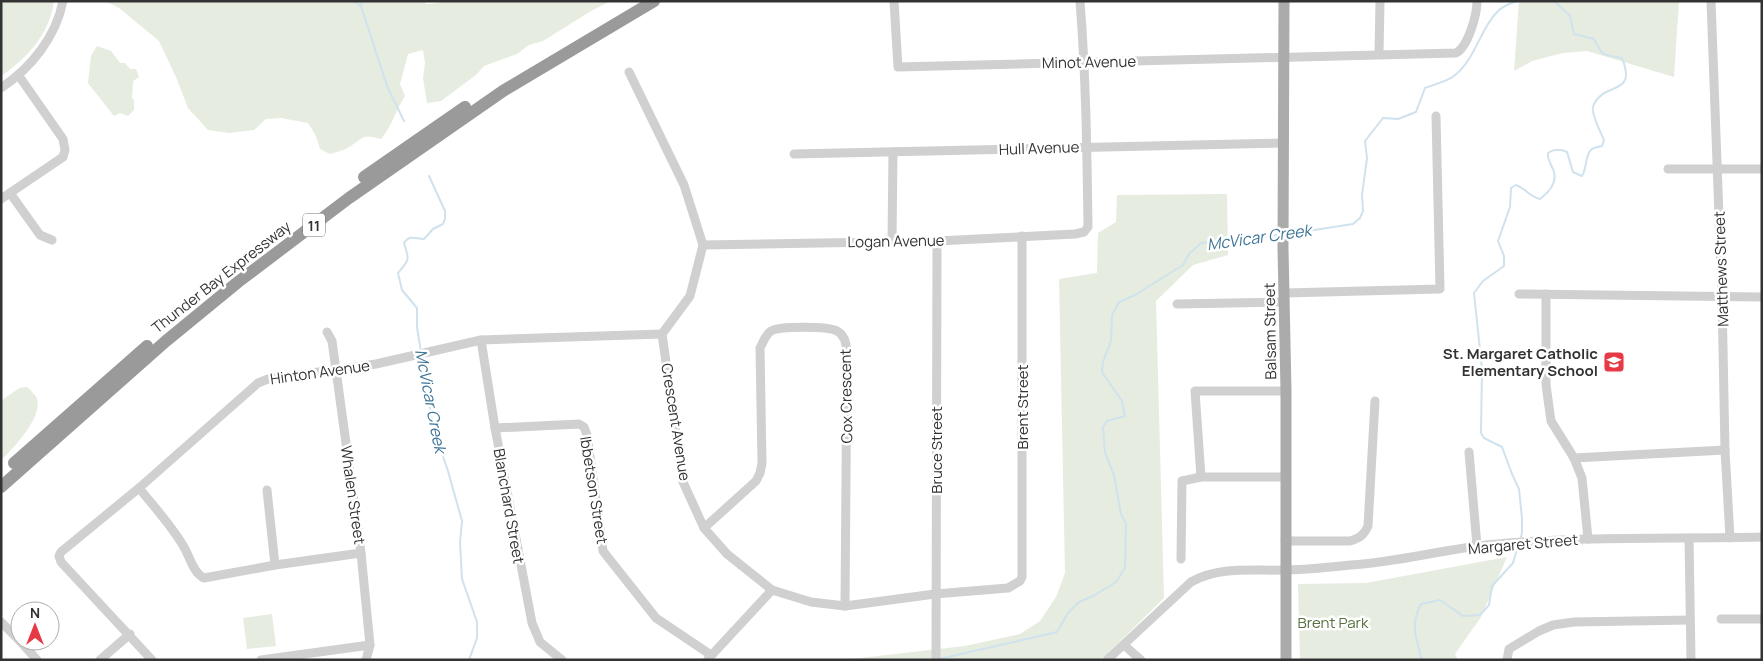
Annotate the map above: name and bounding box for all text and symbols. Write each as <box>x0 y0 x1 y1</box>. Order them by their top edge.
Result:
street label: Minot Avenue <box>1042 51 1137 73</box>
street label: Hull Avenue <box>998 136 1080 160</box>
street label: Matthews Street <box>1708 211 1734 327</box>
road number: 11 <box>303 214 325 236</box>
street label: Thunder Bay Expressway <box>147 216 295 338</box>
water label: McVicar Creek <box>1205 218 1315 255</box>
street label: Logan Avenue <box>847 230 945 252</box>
street label: Balsam Street <box>1259 282 1281 380</box>
place label: St. Margaret Catholic Elementary School <box>1443 343 1598 381</box>
water label: McVicar Creek <box>410 347 452 457</box>
street label: Cox Crescent <box>835 349 857 443</box>
school or university icon: St. Margaret Catholic Elementary School <box>1602 350 1626 374</box>
street label: Hinton Avenue <box>269 355 371 389</box>
street label: Crescent Avenue <box>656 362 696 482</box>
street label: Brent Street <box>1012 365 1033 449</box>
street label: Bruce Street <box>926 406 947 494</box>
street label: Ibbetson Street <box>575 435 613 545</box>
street label: Whalen Street <box>336 444 370 546</box>
street label: Blanchard Street <box>489 447 529 565</box>
street label: Margaret Street <box>1467 529 1579 559</box>
north arrow <box>10 601 60 651</box>
text: N <box>30 603 40 622</box>
park label: Brent Park <box>1298 612 1369 633</box>

